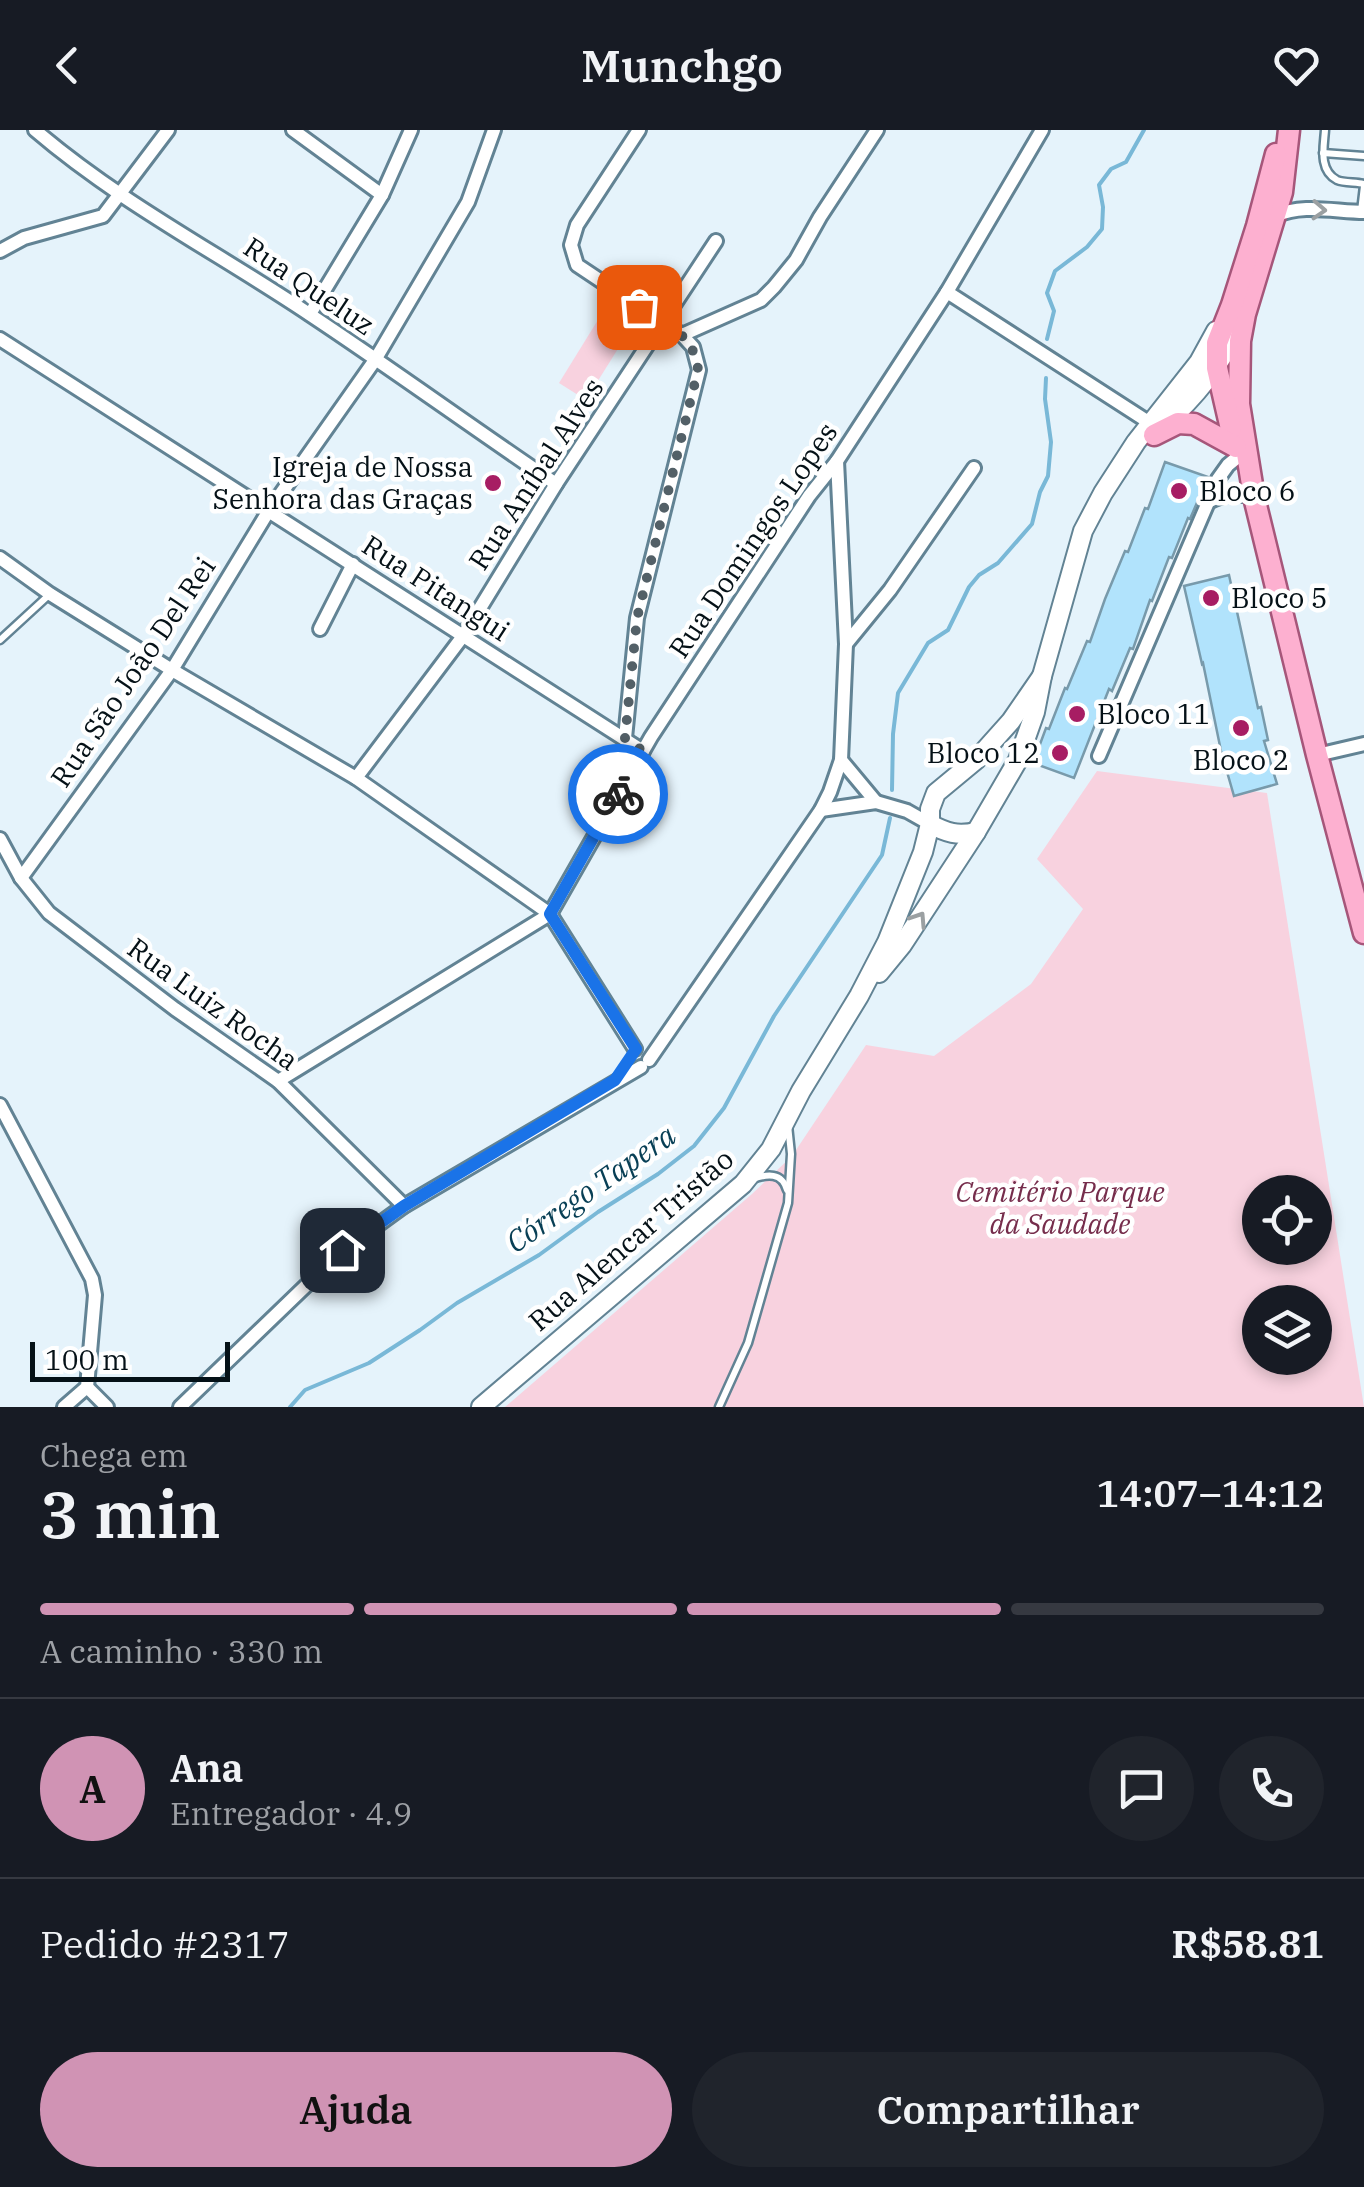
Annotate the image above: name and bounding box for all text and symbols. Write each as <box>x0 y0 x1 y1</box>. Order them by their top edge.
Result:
text: Munchgo <box>581 36 783 94</box>
icon: back <box>40 38 95 93</box>
icon: heart <box>1269 38 1324 93</box>
one-way arrow <box>1312 199 1328 220</box>
street label: Rua Queluz <box>237 228 382 343</box>
pin <box>597 265 682 350</box>
icon: bag <box>612 280 667 335</box>
street label: Rua Aníbal Alves <box>460 371 611 577</box>
street label: Rua Domingos Lopes <box>660 415 845 665</box>
place label: Igreja de Nossa Senhora das Graças <box>213 448 473 517</box>
marker: Igreja de Nossa Senhora das Graças <box>482 472 504 494</box>
place label: Bloco 6 <box>1199 472 1296 509</box>
marker: Bloco 6 <box>1168 480 1190 502</box>
street label: Rua Pitangui <box>356 526 517 649</box>
street label: Rua São João Del Rei <box>42 549 223 794</box>
place label: Bloco 5 <box>1231 579 1328 616</box>
marker: Bloco 5 <box>1200 587 1222 609</box>
place label: Bloco 11 <box>1097 695 1210 732</box>
marker: Bloco 11 <box>1066 703 1088 725</box>
marker: Bloco 2 <box>1230 717 1252 739</box>
place label: Bloco 12 <box>927 734 1040 771</box>
place label: Bloco 2 <box>1193 741 1289 778</box>
marker: Bloco 12 <box>1049 742 1071 764</box>
courier <box>568 744 668 844</box>
icon: bike <box>591 767 646 822</box>
one-way arrow <box>906 912 925 930</box>
street label: Rua Luiz Rocha <box>120 929 306 1078</box>
water label: Córrego Tapera <box>498 1115 683 1261</box>
street label: Rua Alencar Tristão <box>520 1140 741 1339</box>
park label: Cemitério Parque da Saudade <box>955 1173 1165 1242</box>
map controls <box>1242 1175 1332 1375</box>
button: locate <box>1242 1175 1332 1265</box>
pin <box>300 1208 385 1293</box>
icon: home <box>315 1223 370 1278</box>
button: layers <box>1242 1285 1332 1375</box>
scale bar <box>30 1337 230 1382</box>
text: 100 m <box>45 1341 129 1378</box>
text: Chega em <box>40 1434 188 1476</box>
text: 14:07–14:12 <box>1097 1468 1324 1517</box>
text: 3 min <box>40 1471 221 1556</box>
text: A caminho · 330 m <box>40 1630 323 1672</box>
button: chat <box>1089 1736 1194 1841</box>
button: phone <box>1219 1736 1324 1841</box>
text: Ana <box>170 1743 243 1792</box>
text: A <box>79 1764 106 1813</box>
text: Entregador · 4.9 <box>170 1792 412 1834</box>
text: Pedido #2317 <box>40 1919 290 1968</box>
text: R$58.81 <box>1172 1919 1324 1968</box>
button: Ajuda <box>40 2052 672 2167</box>
button: Compartilhar <box>692 2052 1324 2167</box>

